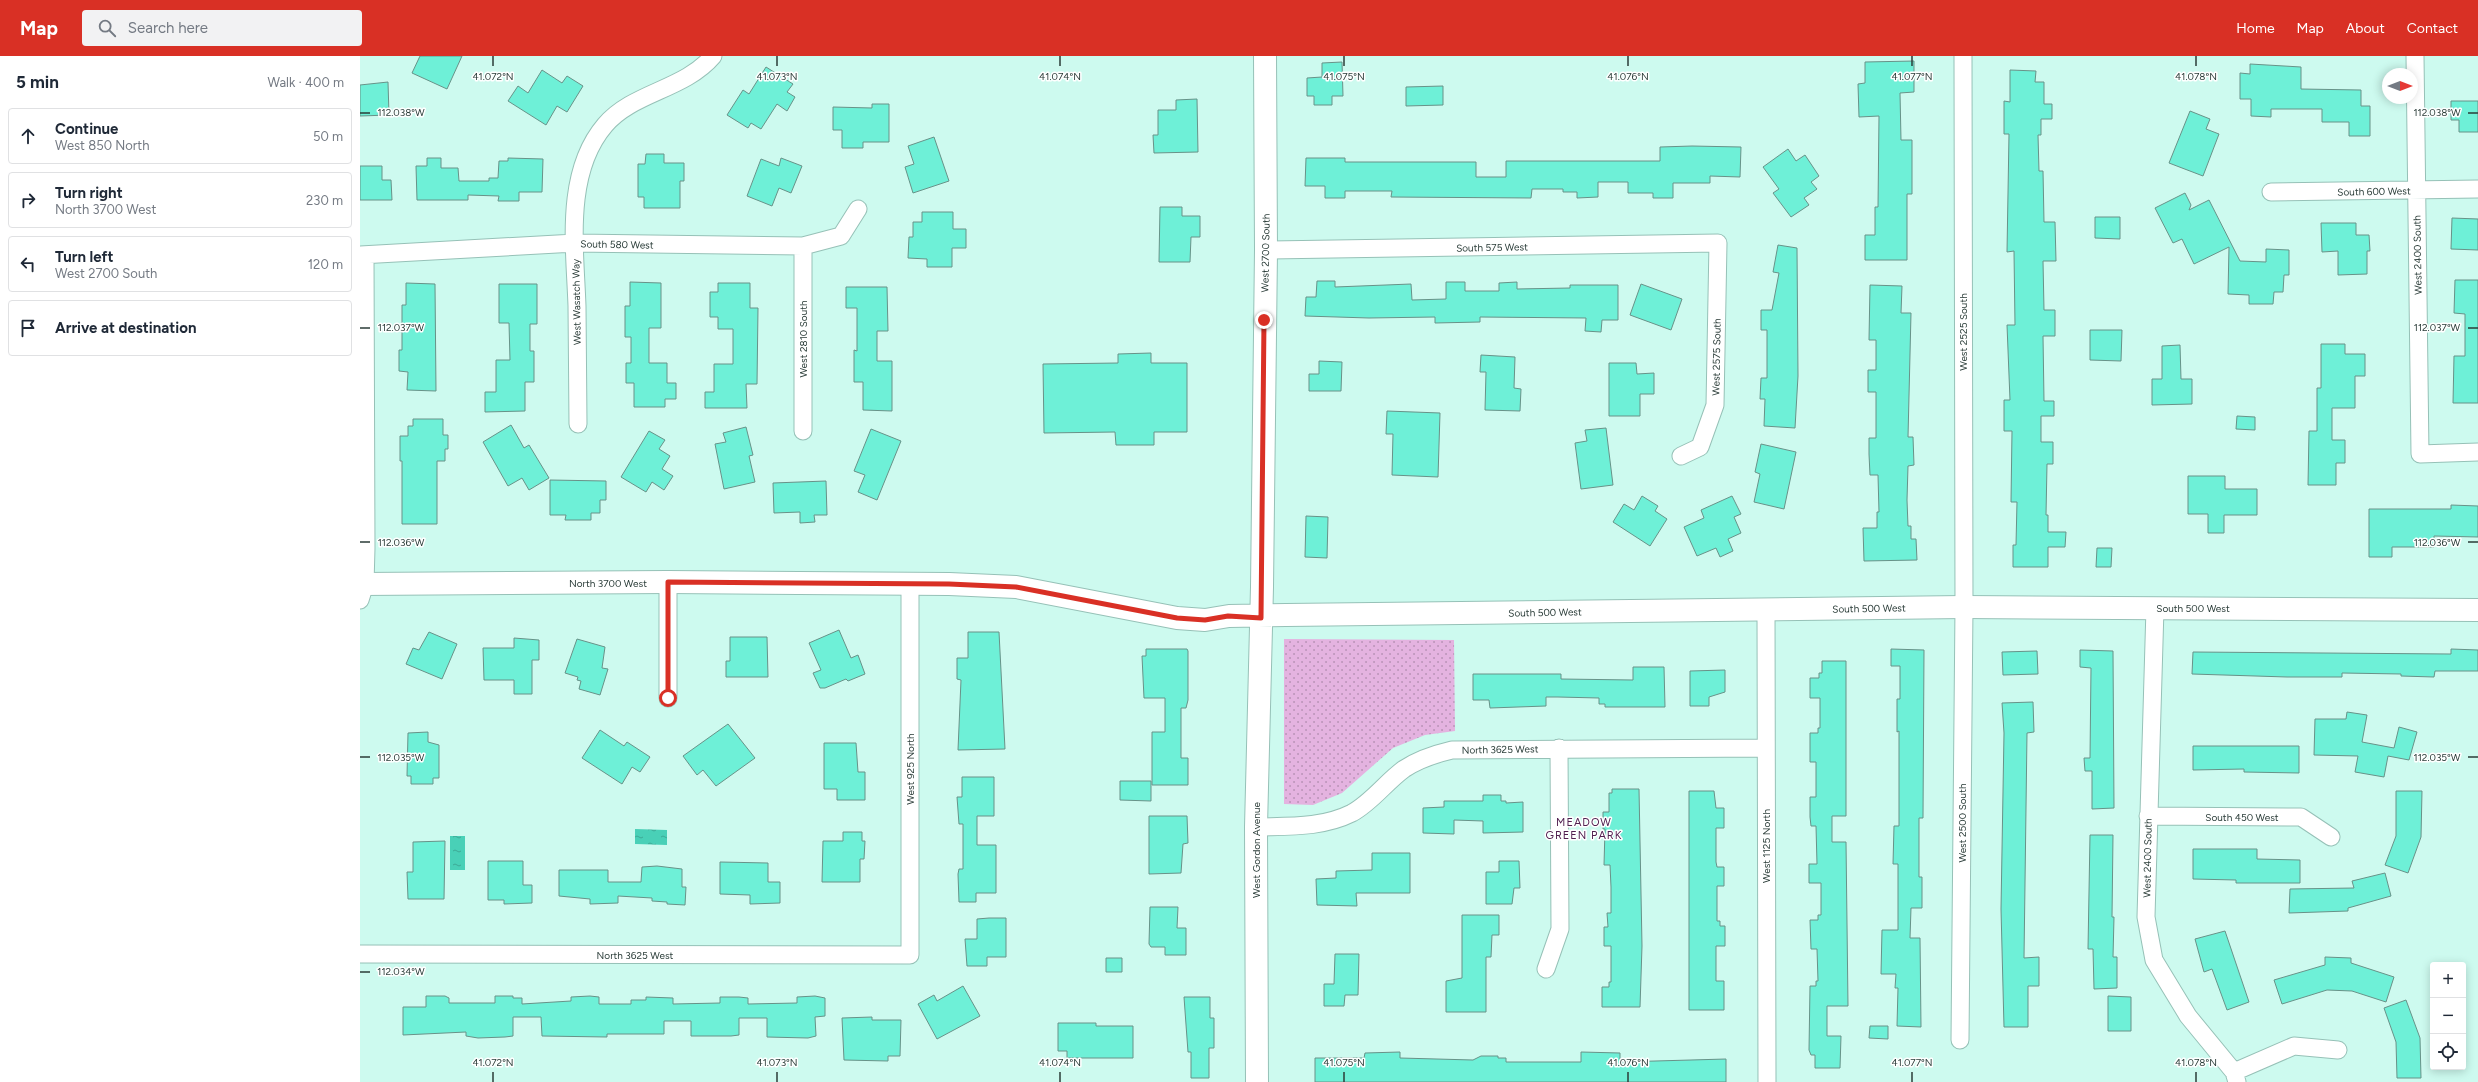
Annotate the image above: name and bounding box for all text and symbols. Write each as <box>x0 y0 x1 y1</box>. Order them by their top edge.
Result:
search box <box>82 10 362 46</box>
text: Map <box>20 17 58 40</box>
icon: search <box>96 17 118 39</box>
text: Search here <box>128 19 208 37</box>
text: Home <box>2236 20 2275 37</box>
text: Map <box>2297 20 2324 37</box>
text: About <box>2346 20 2385 37</box>
text: Contact <box>2407 20 2458 37</box>
north arrow <box>2382 68 2418 104</box>
text: 41.072°N <box>472 70 514 83</box>
text: 41.073°N <box>756 70 798 83</box>
text: 41.074°N <box>1039 70 1081 83</box>
text: 41.075°N <box>1323 70 1365 83</box>
text: 41.076°N <box>1607 70 1649 83</box>
text: 41.077°N <box>1892 70 1933 83</box>
text: 41.078°N <box>2175 70 2217 83</box>
text: 5 min <box>16 72 59 92</box>
text: Walk · 400 m <box>268 75 344 90</box>
text: 112.038°W <box>377 106 425 119</box>
text: 112.038°W <box>2413 106 2461 119</box>
text: Continue <box>55 120 118 138</box>
icon: ahead <box>17 125 39 147</box>
text: 50 m <box>313 129 343 144</box>
text: West 850 North <box>55 138 149 153</box>
text: Turn right <box>55 184 123 202</box>
street label: South 600 West <box>2337 184 2411 199</box>
icon: right <box>17 189 39 211</box>
text: 230 m <box>306 193 343 208</box>
text: North 3700 West <box>55 202 156 217</box>
street label: West 2700 South <box>1258 213 1273 292</box>
street label: West 2400 South <box>2410 215 2425 295</box>
street label: South 580 West <box>580 237 654 252</box>
street label: South 575 West <box>1456 240 1528 255</box>
text: Turn left <box>55 248 113 266</box>
icon: left <box>17 253 39 275</box>
text: 120 m <box>308 257 343 272</box>
street label: West Wasatch Way <box>569 258 584 345</box>
text: West 2700 South <box>55 266 157 281</box>
street label: West 2525 South <box>1957 293 1970 371</box>
street label: West 2810 South <box>797 300 810 378</box>
route end <box>1255 311 1273 329</box>
icon: arrive <box>17 317 39 339</box>
street label: West 2575 South <box>1709 318 1724 396</box>
text: Arrive at destination <box>55 319 196 337</box>
text: 112.037°W <box>378 321 425 334</box>
text: 112.037°W <box>2414 321 2461 334</box>
text: 112.036°W <box>378 536 425 549</box>
text: 112.036°W <box>2414 536 2461 549</box>
street label: North 3700 West <box>569 577 647 590</box>
street label: South 500 West <box>1832 601 1906 616</box>
street label: South 500 West <box>2156 602 2230 615</box>
street label: South 500 West <box>1508 605 1582 620</box>
route start <box>659 689 677 707</box>
street label: West 925 North <box>904 733 917 805</box>
street label: North 3625 West <box>1462 742 1539 757</box>
text: 112.035°W <box>378 751 425 764</box>
text: 112.035°W <box>2414 751 2461 764</box>
street label: West 2500 South <box>1956 783 1969 863</box>
street label: West Gordon Avenue <box>1250 802 1263 898</box>
street label: West 1125 North <box>1760 809 1773 883</box>
street label: South 450 West <box>2205 811 2279 824</box>
district label: MEADOW GREEN PARK <box>1546 816 1622 842</box>
street label: West 2400 South <box>2140 818 2155 898</box>
street label: North 3625 West <box>597 949 674 962</box>
map controls <box>2430 962 2466 1070</box>
button: + <box>2430 962 2466 998</box>
text: 112.034°W <box>377 965 425 978</box>
button: − <box>2430 998 2466 1034</box>
button: locate <box>2430 1034 2466 1070</box>
text: 41.072°N <box>472 1056 514 1069</box>
text: 41.073°N <box>756 1056 798 1069</box>
text: 41.074°N <box>1039 1056 1081 1069</box>
text: 41.075°N <box>1323 1056 1365 1069</box>
text: 41.076°N <box>1607 1056 1649 1069</box>
text: 41.077°N <box>1892 1056 1933 1069</box>
text: 41.078°N <box>2175 1056 2217 1069</box>

